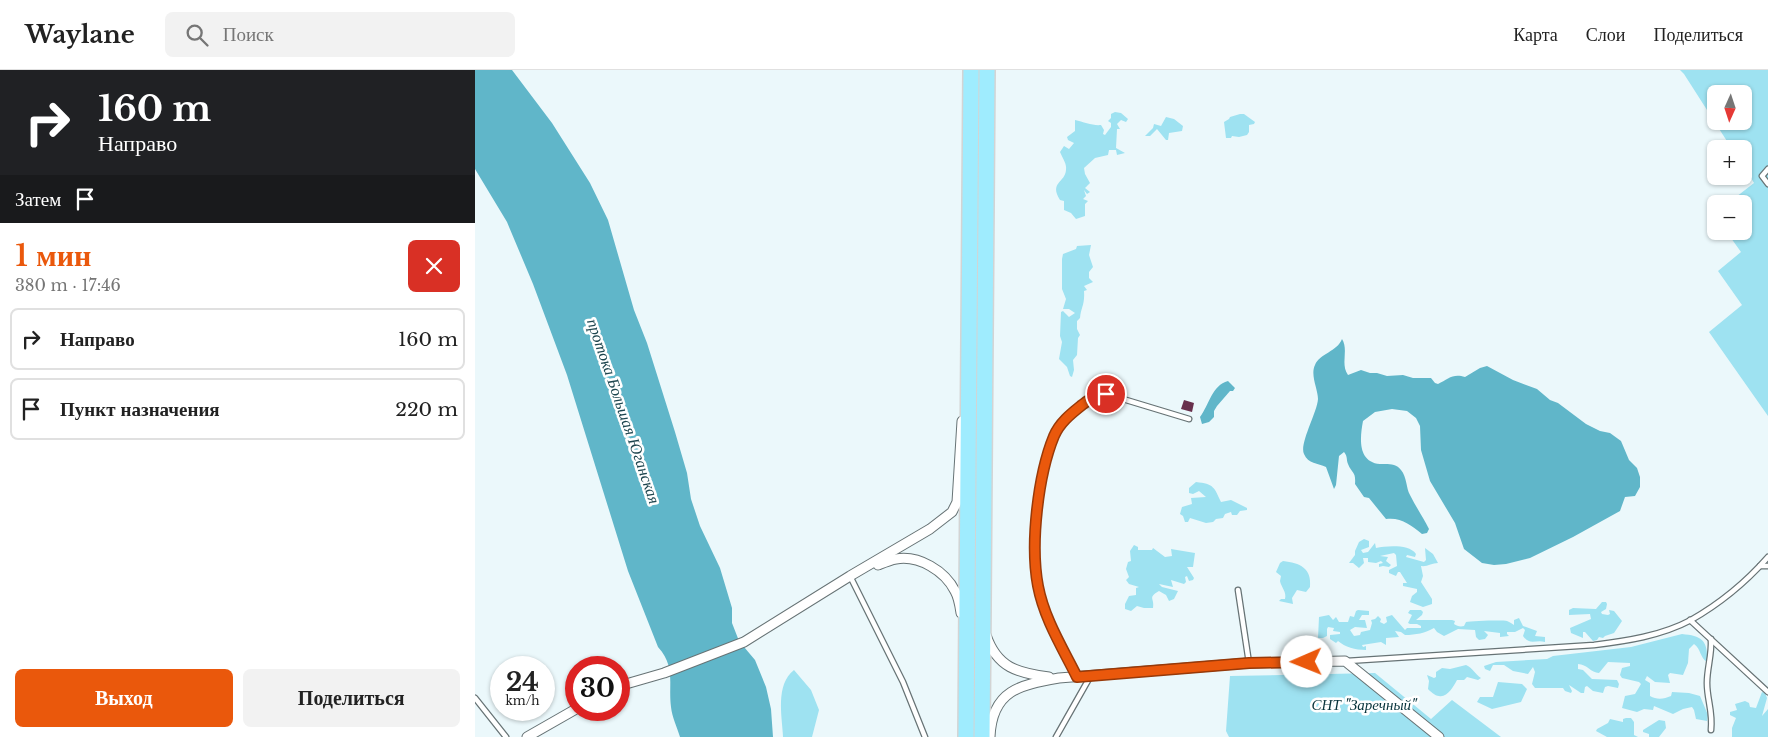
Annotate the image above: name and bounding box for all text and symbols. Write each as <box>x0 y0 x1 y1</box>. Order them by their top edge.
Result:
search box <box>165 12 515 57</box>
text: Waylane <box>25 20 135 49</box>
icon: search <box>183 21 211 49</box>
text: Поиск <box>223 23 274 46</box>
text: Карта <box>1513 24 1558 46</box>
text: Слои <box>1586 24 1625 46</box>
text: Поделиться <box>1653 24 1743 46</box>
north arrow <box>1707 85 1753 130</box>
map controls <box>1707 85 1752 240</box>
text: 160 m <box>98 87 211 130</box>
icon: right <box>15 90 80 155</box>
text: Направо <box>98 130 177 157</box>
button: + <box>1707 140 1752 185</box>
icon: arrive <box>71 185 99 213</box>
text: Затем <box>15 188 61 211</box>
button: − <box>1707 195 1752 240</box>
text: 1 мин <box>15 237 91 274</box>
button: close <box>408 240 460 292</box>
text: 380 m · 17:46 <box>15 275 121 295</box>
water label: протока Большая Юганская <box>583 316 665 506</box>
icon: right <box>17 325 45 353</box>
text: Направо <box>60 328 135 351</box>
text: 160 m <box>398 328 458 351</box>
pin <box>1085 373 1127 415</box>
icon: arrive <box>1092 380 1120 408</box>
icon: arrive <box>17 395 45 423</box>
text: Пункт назначения <box>60 398 220 421</box>
text: 220 m <box>395 398 458 421</box>
position arrow <box>1280 635 1332 687</box>
speed limit sign: 30 <box>565 656 630 721</box>
text: 24 <box>506 667 539 698</box>
button: Выход <box>15 669 233 727</box>
button: Поделиться <box>243 669 460 727</box>
text: km/h <box>505 693 540 708</box>
park label: СНТ "Заречный" <box>1312 695 1418 714</box>

